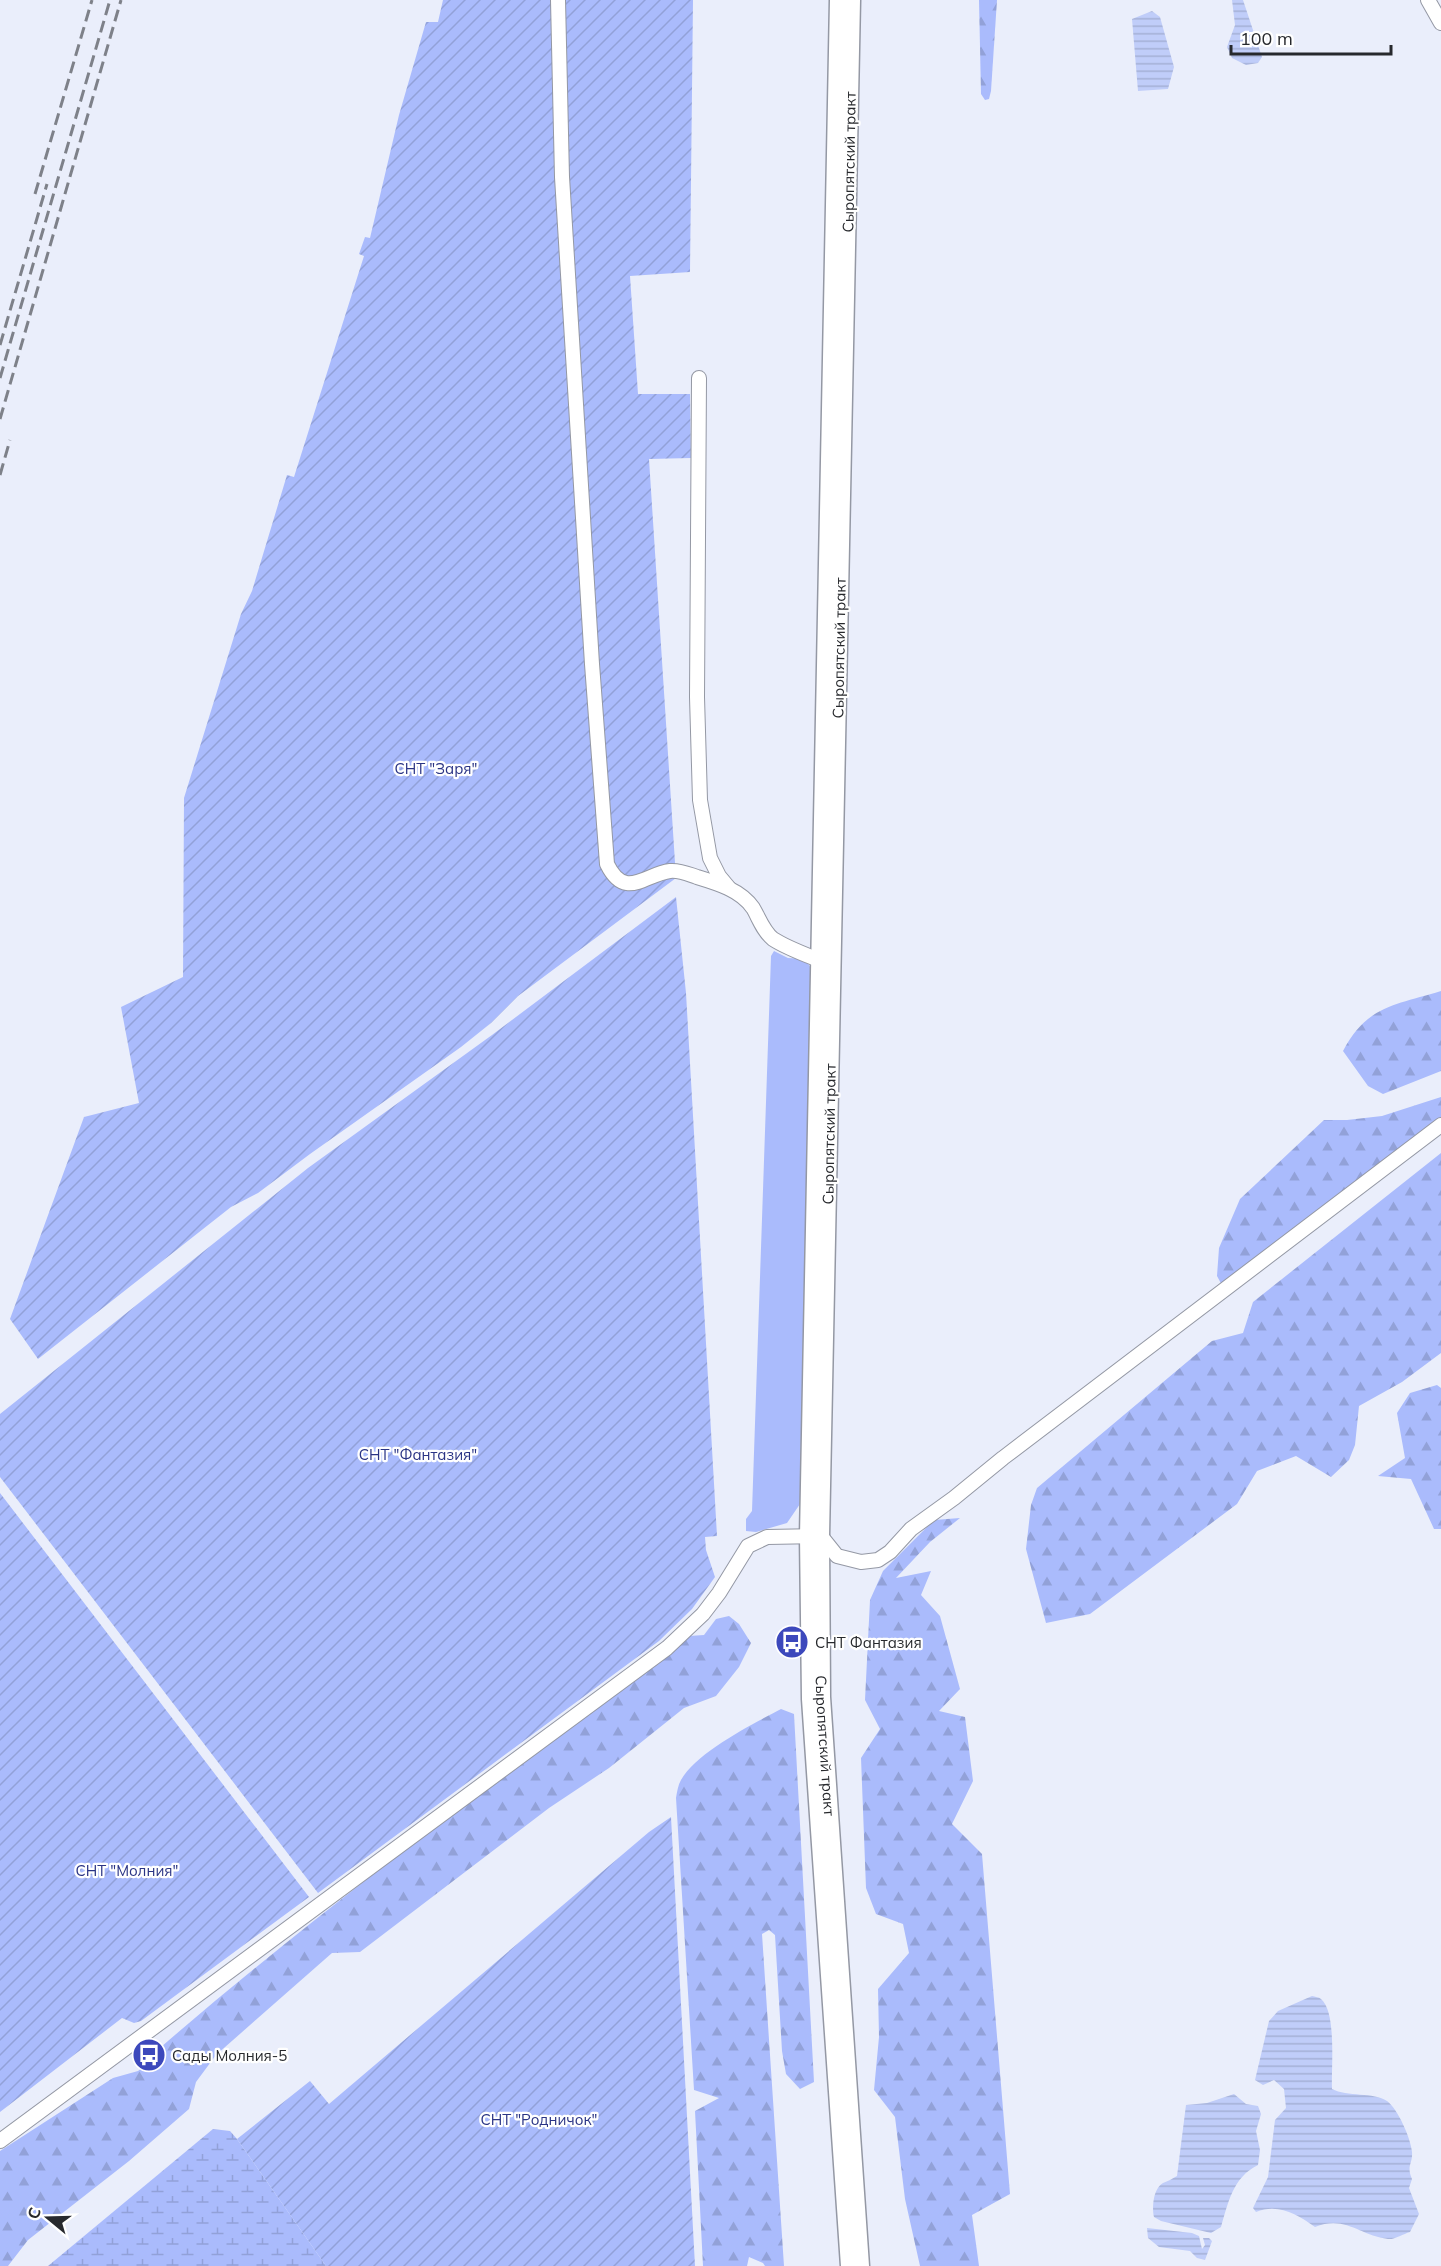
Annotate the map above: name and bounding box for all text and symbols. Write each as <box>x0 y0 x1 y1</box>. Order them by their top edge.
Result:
scale bar <box>1231 18 1392 56</box>
text: 100 m <box>1240 27 1293 50</box>
street label: Сыропятский тракт <box>838 91 860 232</box>
street label: Сыропятский тракт <box>828 577 850 718</box>
park label: СНТ "Заря" <box>395 759 477 778</box>
street label: Сыропятский тракт <box>818 1063 840 1204</box>
park label: СНТ "Фантазия" <box>359 1445 477 1464</box>
bus stop icon: СНТ Фантазия <box>774 1624 810 1660</box>
place label: СНТ Фантазия <box>815 1633 922 1652</box>
street label: Сыропятский тракт <box>812 1675 840 1817</box>
park label: СНТ "Молния" <box>76 1861 178 1880</box>
bus stop icon: Сады Молния-5 <box>131 2037 167 2073</box>
place label: Сады Молния-5 <box>172 2046 287 2065</box>
park label: СНТ "Родничок" <box>481 2110 597 2129</box>
north arrow <box>18 2188 78 2248</box>
text: С <box>23 2205 45 2222</box>

